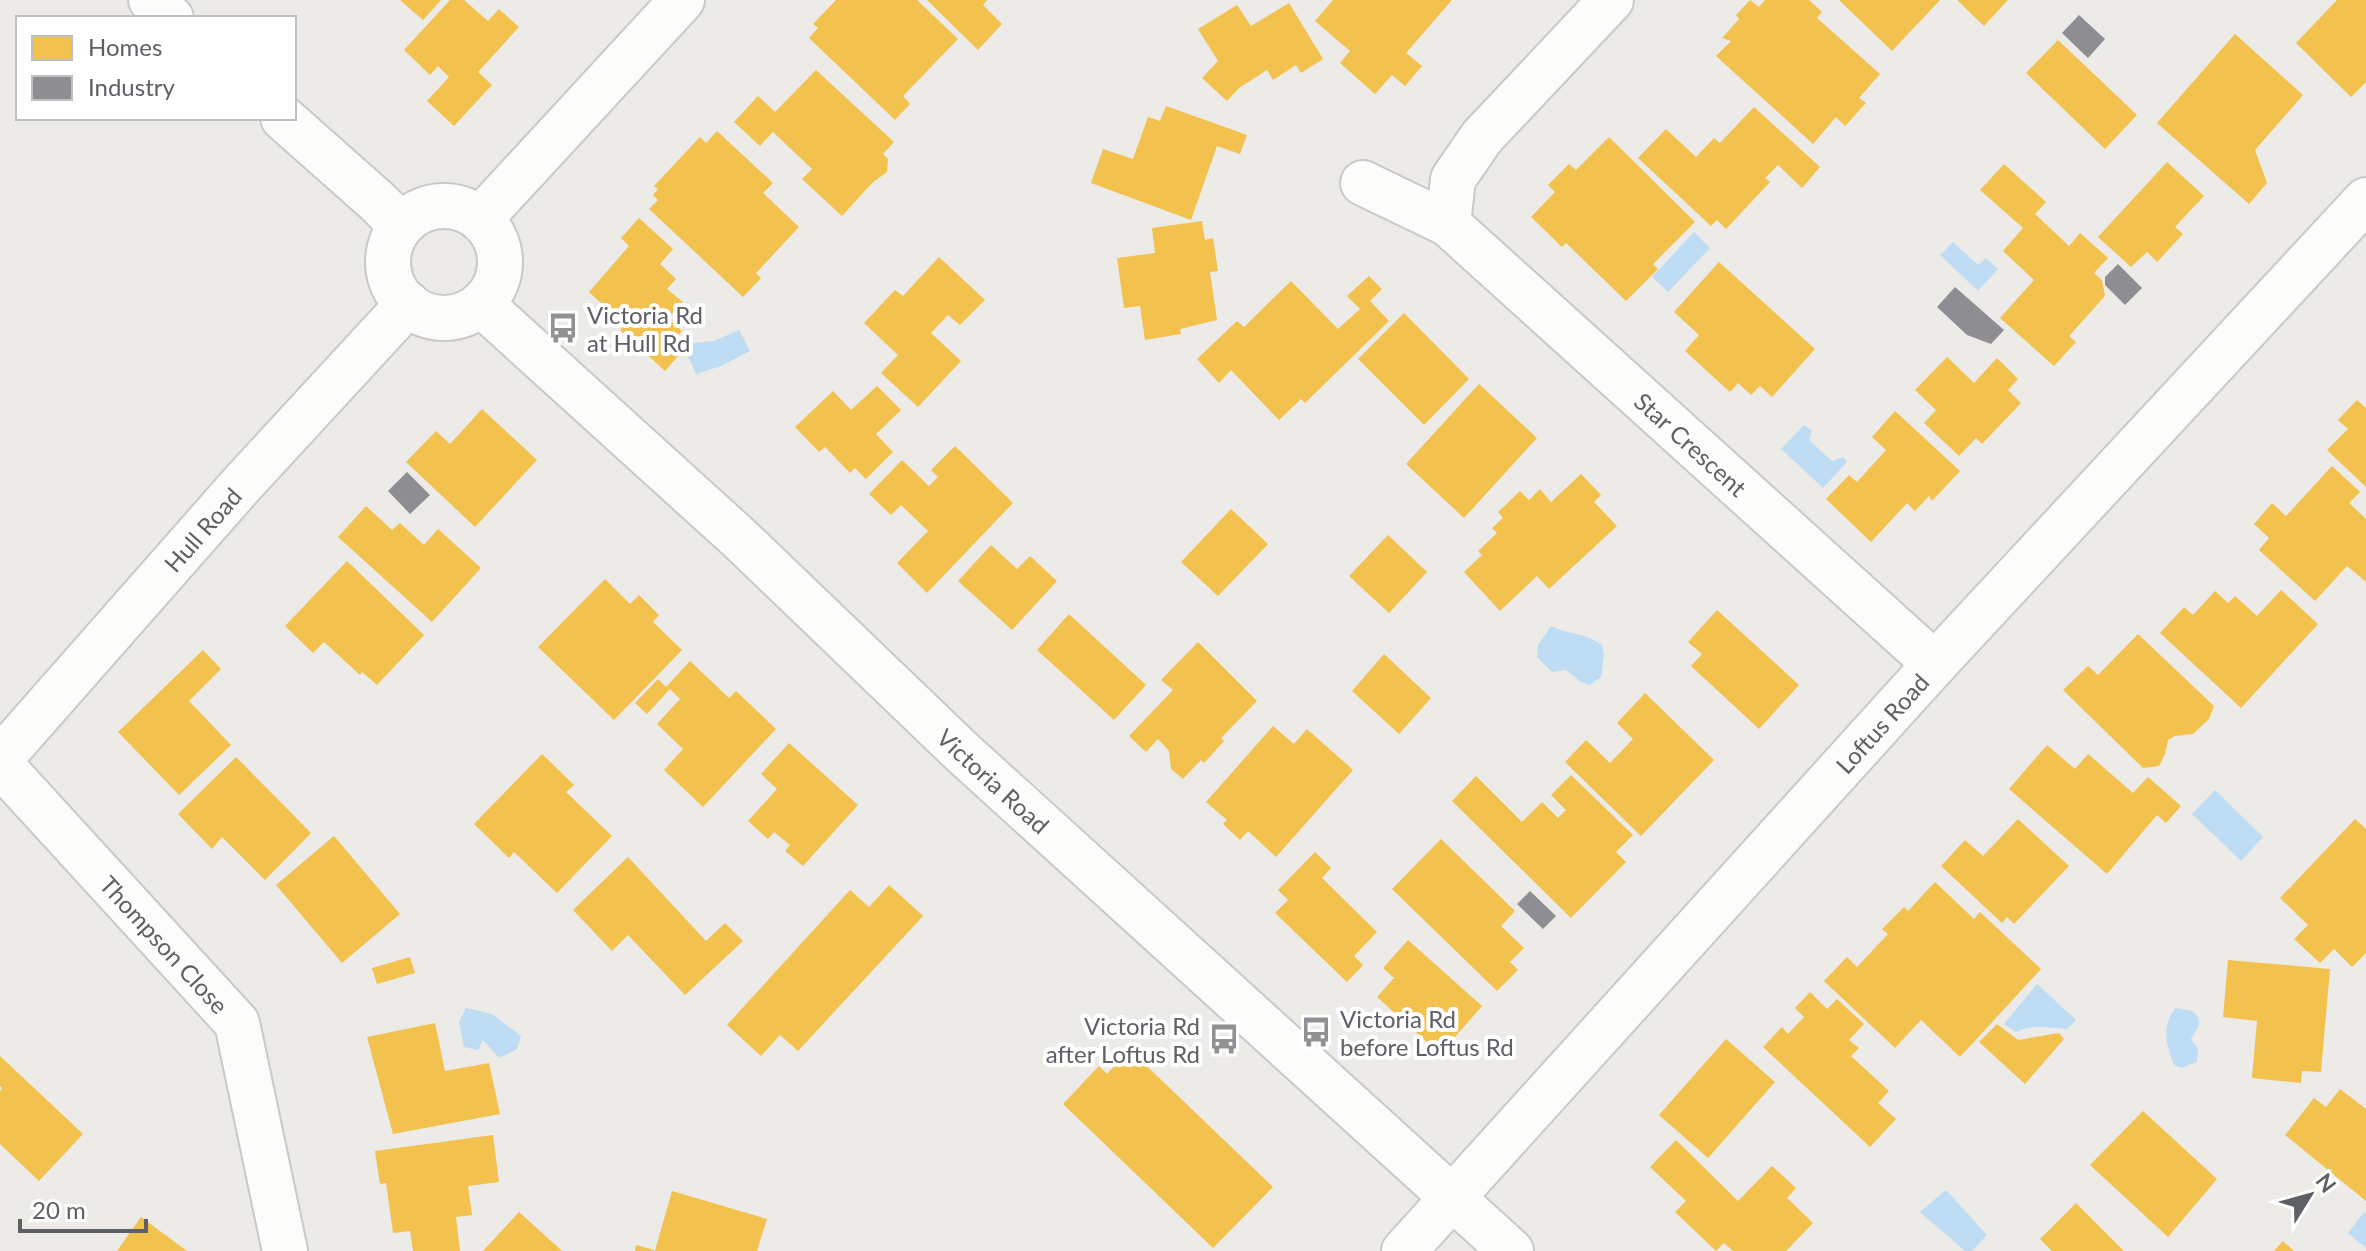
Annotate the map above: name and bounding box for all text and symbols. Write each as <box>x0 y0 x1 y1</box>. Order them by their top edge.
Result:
legend <box>16 16 296 120</box>
text: Homes <box>88 32 162 61</box>
text: Industry <box>88 72 175 101</box>
place label: Victoria Rd at Hull Rd <box>587 300 703 357</box>
bus stop icon: Victoria Rd at Hull Rd <box>546 311 580 345</box>
street label: Star Crescent <box>1629 386 1753 502</box>
street label: Hull Road <box>157 481 247 577</box>
street label: Loftus Road <box>1829 667 1934 779</box>
street label: Victoria Road <box>932 722 1056 839</box>
street label: Thompson Close <box>95 869 235 1019</box>
place label: Victoria Rd before Loftus Rd <box>1340 1004 1514 1061</box>
place label: Victoria Rd after Loftus Rd <box>1046 1011 1200 1068</box>
bus stop icon: Victoria Rd before Loftus Rd <box>1299 1015 1333 1049</box>
bus stop icon: Victoria Rd after Loftus Rd <box>1207 1022 1241 1056</box>
north arrow <box>2270 1155 2350 1235</box>
text: N <box>2310 1168 2342 1198</box>
scale bar <box>20 1183 146 1233</box>
text: 20 m <box>32 1195 86 1224</box>

